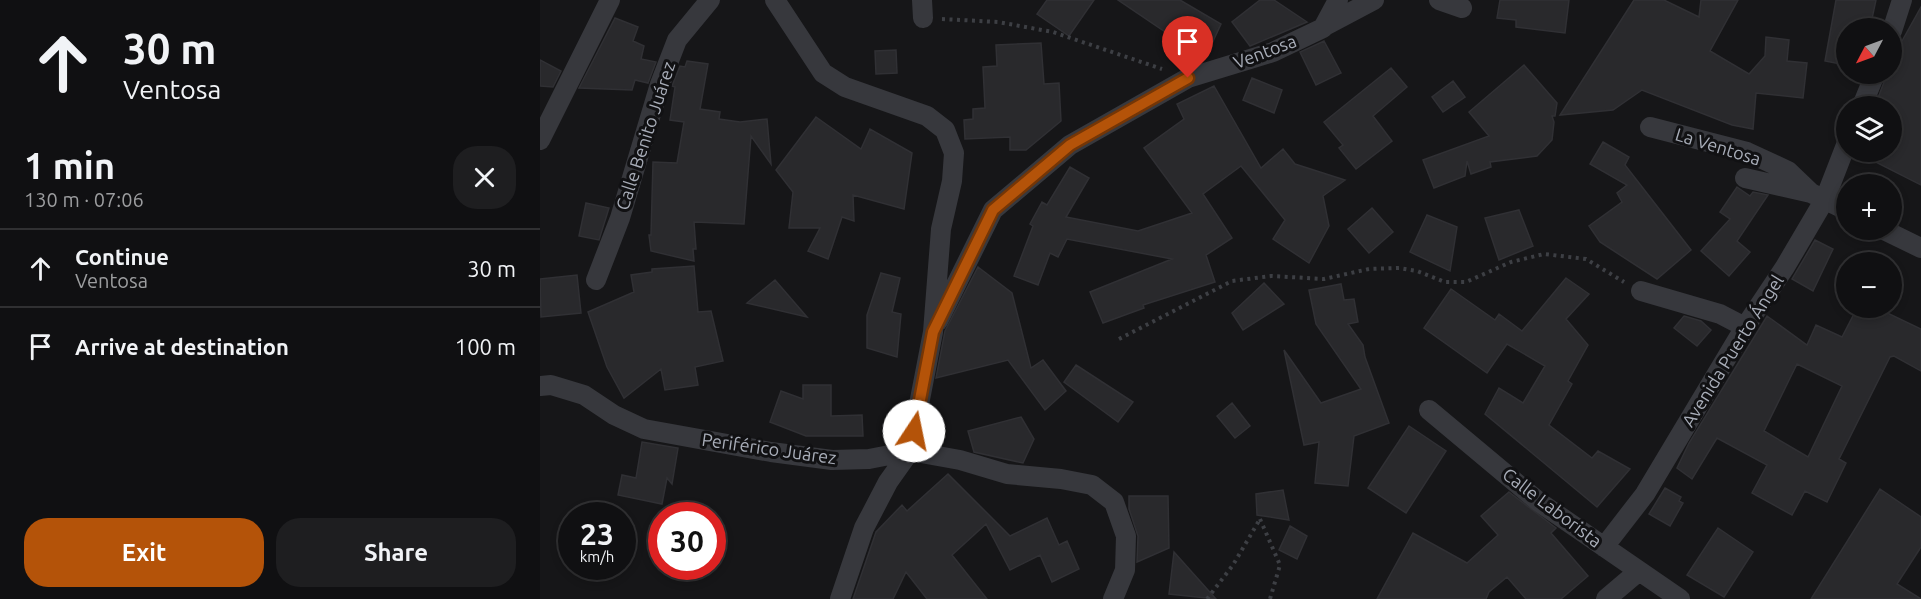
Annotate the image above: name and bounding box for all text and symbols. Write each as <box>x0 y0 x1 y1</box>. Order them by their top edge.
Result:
pin <box>1162 16 1213 78</box>
north arrow <box>1836 18 1902 84</box>
map controls <box>1836 18 1902 318</box>
icon: ahead <box>24 24 102 102</box>
text: 30 m <box>123 25 217 72</box>
icon: arrive <box>1171 25 1204 58</box>
street label: Ventosa <box>1230 30 1299 72</box>
street label: Calle Benito Juárez <box>612 59 678 212</box>
text: Ventosa <box>123 74 221 104</box>
button: layers <box>1836 96 1902 162</box>
street label: La Ventosa <box>1673 124 1763 168</box>
text: 1 min <box>24 145 115 186</box>
button: close <box>453 146 516 209</box>
button: + <box>1836 174 1902 240</box>
text: 130 m · 07:06 <box>24 188 144 211</box>
text: Continue <box>75 244 169 269</box>
icon: ahead <box>24 252 57 285</box>
button: − <box>1836 252 1902 318</box>
text: 30 m <box>467 256 516 281</box>
text: Ventosa <box>75 269 148 292</box>
street label: Avenida Puerto Ángel <box>1676 270 1787 430</box>
icon: arrive <box>24 330 57 363</box>
text: Arrive at destination <box>75 334 289 359</box>
text: 100 m <box>455 334 516 359</box>
position arrow <box>882 399 946 463</box>
street label: Periférico Juárez <box>700 429 838 467</box>
street label: Calle Laborista <box>1499 464 1606 551</box>
speed limit sign: 30 <box>648 502 726 580</box>
text: 23 <box>580 517 614 551</box>
button: Exit <box>24 518 264 587</box>
button: Share <box>276 518 516 587</box>
text: km/h <box>580 548 614 565</box>

